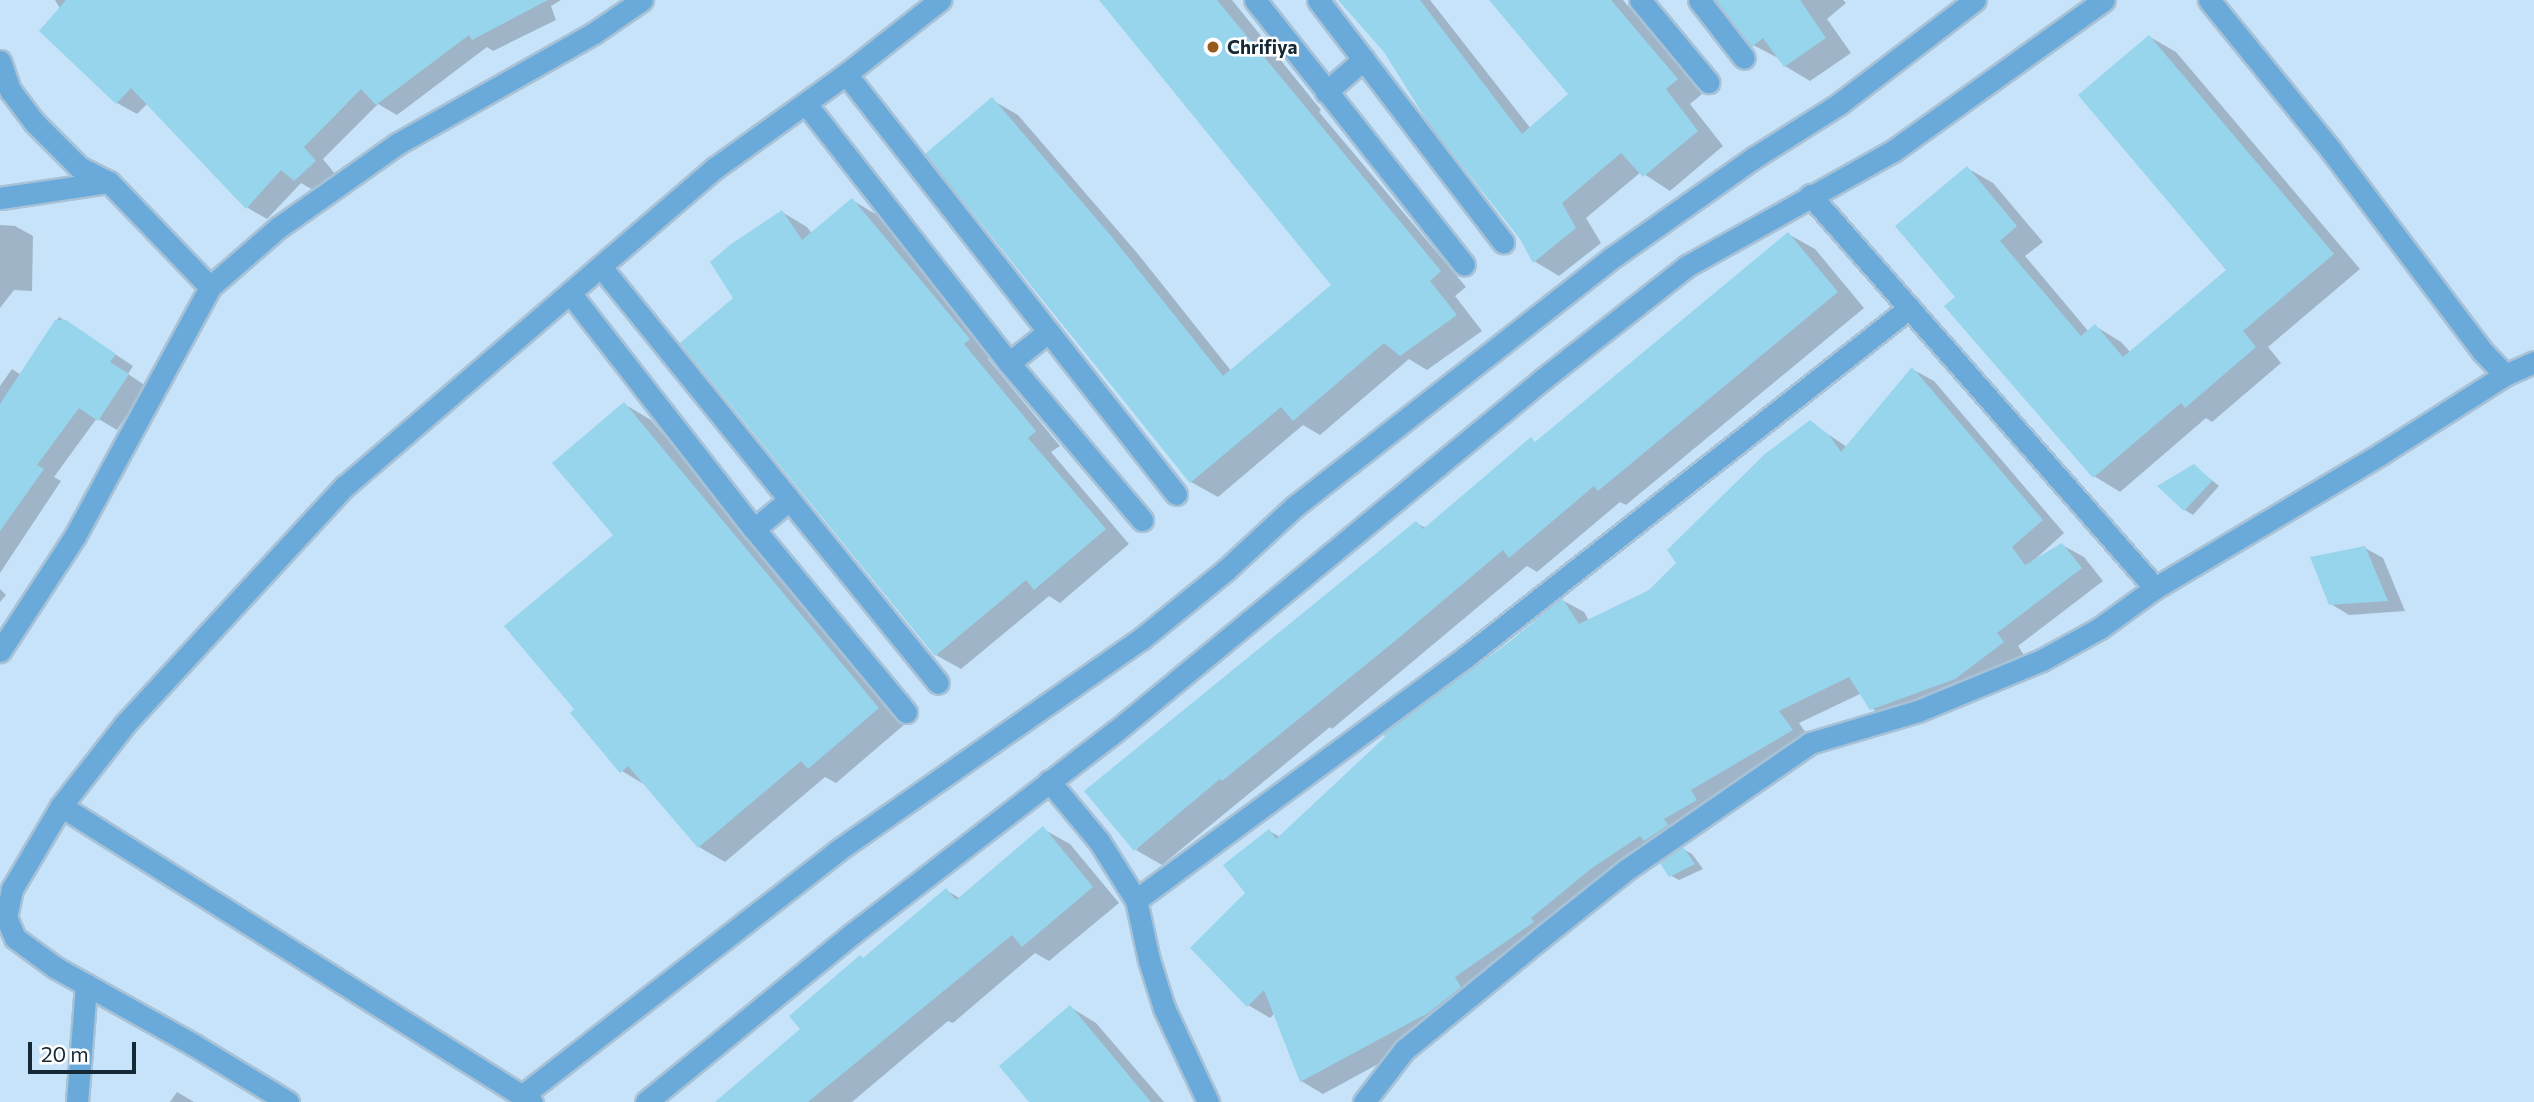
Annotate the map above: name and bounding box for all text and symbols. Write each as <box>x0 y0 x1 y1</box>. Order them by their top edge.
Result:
place label: Chrifiya <box>1227 36 1297 58</box>
marker: Chrifiya <box>1205 39 1221 55</box>
scale bar <box>32 1028 140 1072</box>
text: 20 m <box>41 1041 89 1066</box>

